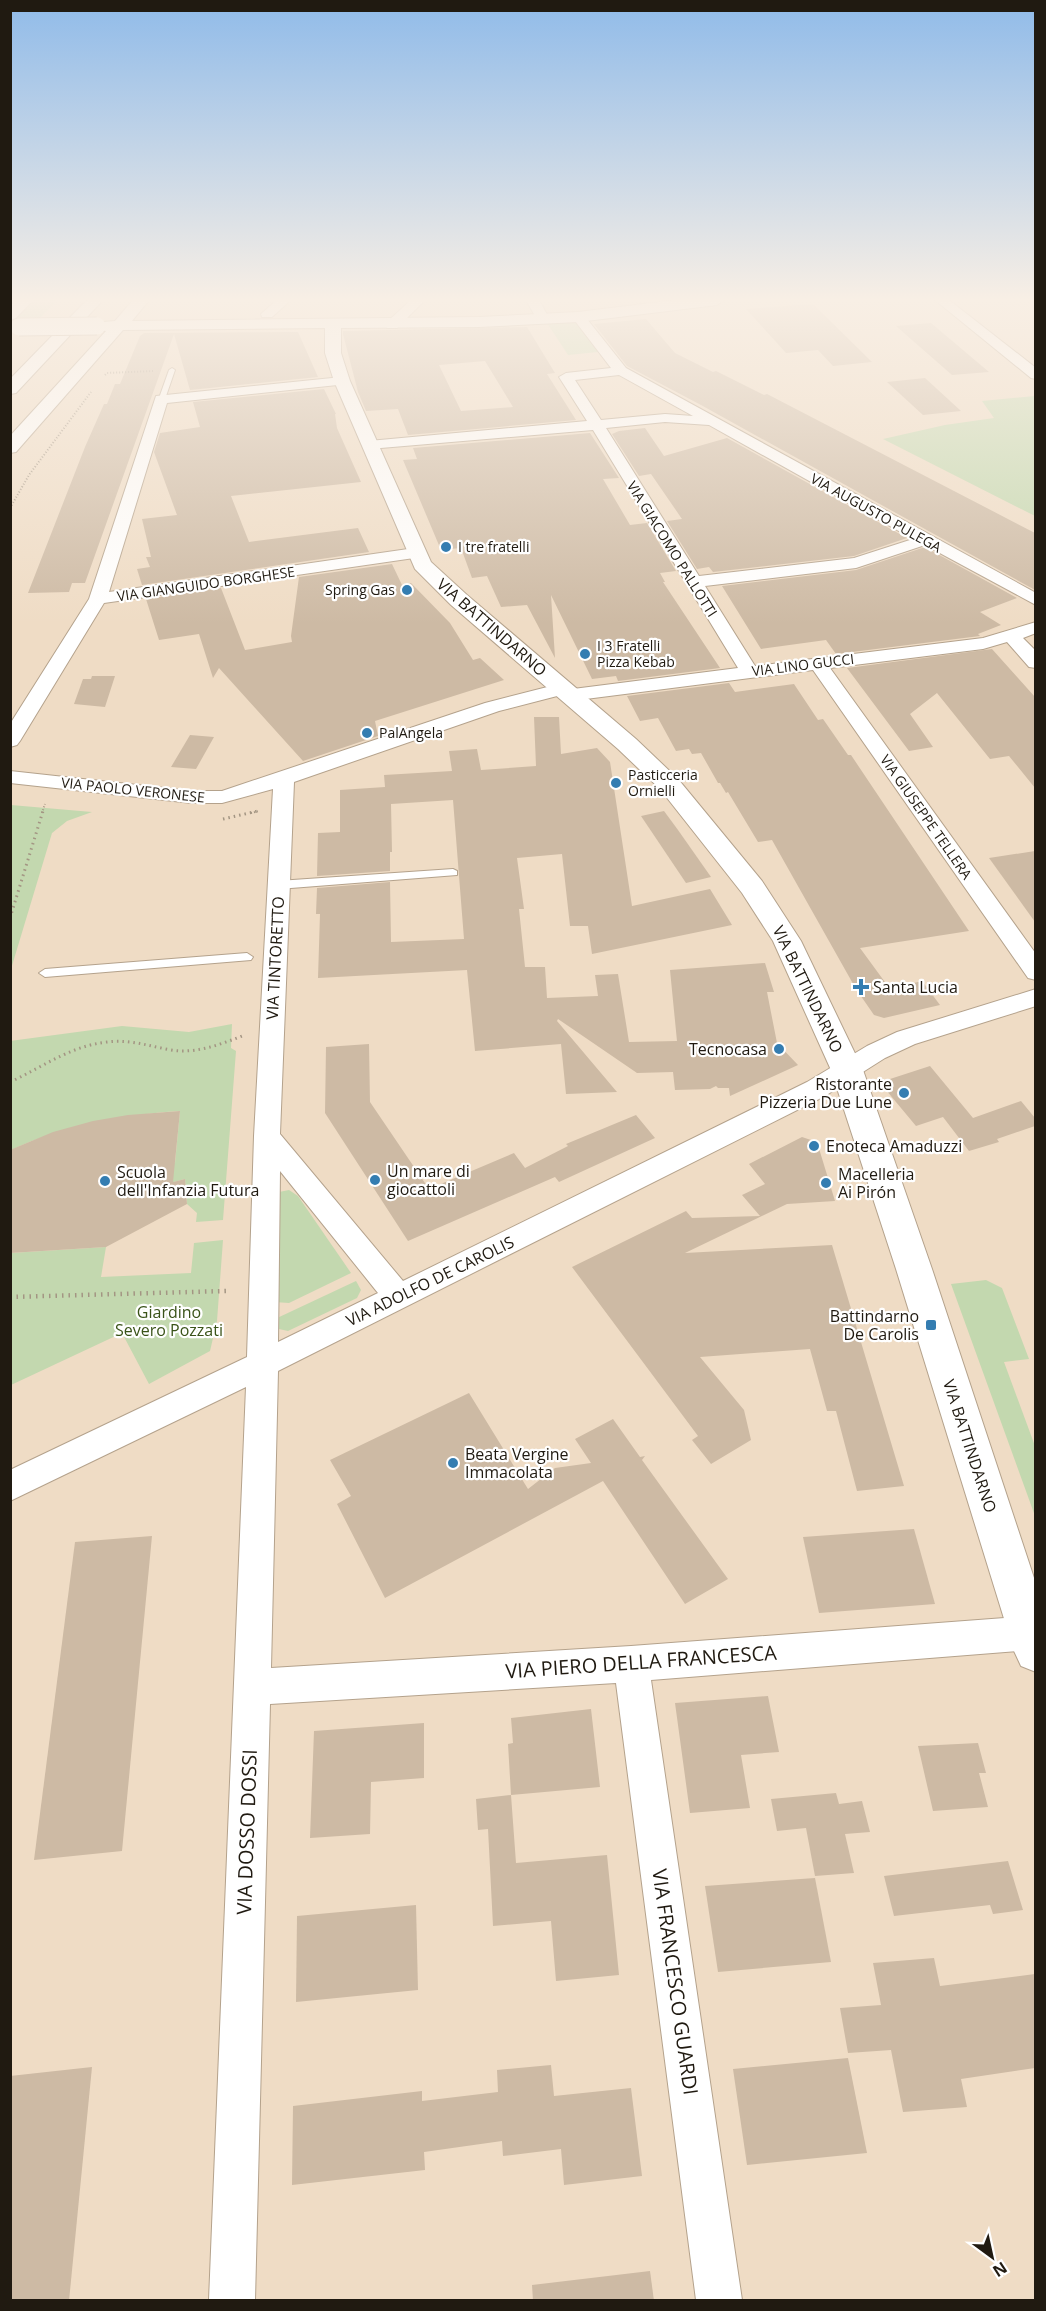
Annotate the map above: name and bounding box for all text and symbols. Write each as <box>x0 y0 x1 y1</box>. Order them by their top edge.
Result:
street label: VIA AUGUSTO PULEGA <box>807 469 945 557</box>
street label: VIA GIACOMO PALLOTTI <box>623 477 722 620</box>
place label: I tre fratelli <box>458 537 529 556</box>
marker: I tre fratelli <box>439 540 453 554</box>
street label: VIA GIANGUIDO BORGHESE <box>116 562 296 605</box>
street label: VIA BATTINDARNO <box>432 573 552 681</box>
place label: Spring Gas <box>325 580 395 599</box>
marker: Spring Gas <box>400 583 414 597</box>
place label: I 3 Fratelli Pizza Kebab <box>597 636 675 671</box>
marker: I 3 Fratelli Pizza Kebab <box>578 647 592 661</box>
street label: VIA LINO GUCCI <box>751 649 855 680</box>
place label: PalAngela <box>379 723 443 742</box>
marker: PalAngela <box>360 726 374 740</box>
street label: VIA GIUSEPPE TELLERA <box>876 751 977 883</box>
place label: Pasticceria Ornielli <box>628 765 698 800</box>
street label: VIA PAOLO VERONESE <box>60 773 206 806</box>
marker: Pasticceria Ornielli <box>609 776 623 790</box>
street label: VIA TINTORETTO <box>261 896 289 1020</box>
street label: VIA BATTINDARNO <box>768 922 848 1056</box>
place label: Santa Lucia <box>873 976 958 998</box>
marker: Santa Lucia <box>854 980 868 994</box>
place label: Tecnocasa <box>689 1038 767 1060</box>
marker: Tecnocasa <box>772 1042 786 1056</box>
place label: Ristorante Pizzeria Due Lune <box>759 1073 892 1113</box>
marker: Ristorante Pizzeria Due Lune <box>897 1086 911 1100</box>
place label: Enoteca Amaduzzi <box>826 1135 962 1157</box>
marker: Enoteca Amaduzzi <box>807 1139 821 1153</box>
place label: Un mare di giocattoli <box>387 1160 470 1200</box>
place label: Scuola dell'Infanzia Futura <box>117 1161 259 1201</box>
place label: Macelleria Ai Pirón <box>838 1163 914 1203</box>
marker: Un mare di giocattoli <box>368 1173 382 1187</box>
marker: Scuola dell'Infanzia Futura <box>98 1174 112 1188</box>
marker: Macelleria Ai Pirón <box>819 1176 833 1190</box>
street label: VIA ADOLFO DE CAROLIS <box>342 1231 518 1331</box>
park label: Giardino Severo Pozzati <box>115 1301 223 1341</box>
place label: Battindarno De Carolis <box>830 1305 919 1345</box>
marker: Battindarno De Carolis <box>924 1318 938 1332</box>
street label: VIA BATTINDARNO <box>938 1377 1002 1515</box>
place label: Beata Vergine Immacolata <box>465 1443 569 1483</box>
marker: Beata Vergine Immacolata <box>446 1456 460 1470</box>
street label: VIA PIERO DELLA FRANCESCA <box>504 1639 778 1684</box>
street label: VIA DOSSO DOSSI <box>230 1749 263 1915</box>
street label: VIA FRANCESCO GUARDI <box>646 1867 705 2097</box>
north arrow <box>962 2227 1022 2287</box>
text: N <box>989 2257 1012 2282</box>

